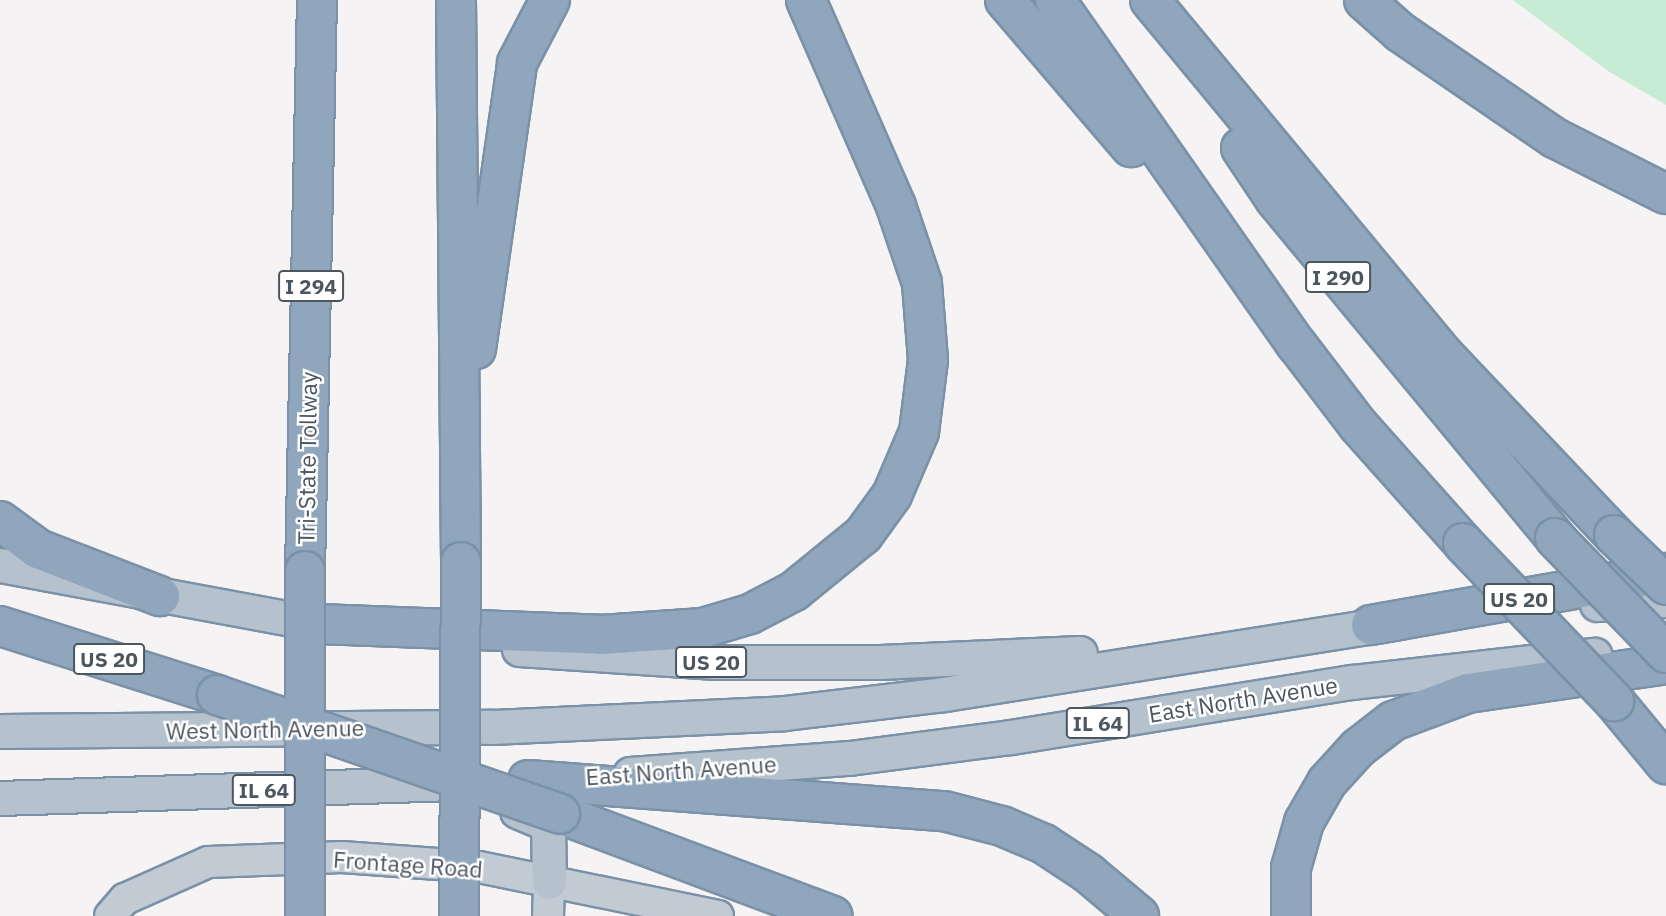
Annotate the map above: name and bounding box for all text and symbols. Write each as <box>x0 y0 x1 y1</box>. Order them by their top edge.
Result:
road number: I 290 <box>1305 260 1371 294</box>
road number: I 294 <box>278 268 344 304</box>
street label: Tri-State Tollway <box>292 371 322 545</box>
road number: US 20 <box>1482 582 1556 616</box>
road number: US 20 <box>72 642 146 676</box>
road number: US 20 <box>674 644 748 680</box>
street label: East North Avenue <box>1146 670 1340 728</box>
road number: IL 64 <box>1065 706 1131 740</box>
street label: West North Avenue <box>166 713 364 745</box>
street label: East North Avenue <box>585 750 777 790</box>
road number: IL 64 <box>231 772 297 808</box>
street label: Frontage Road <box>332 845 484 883</box>

